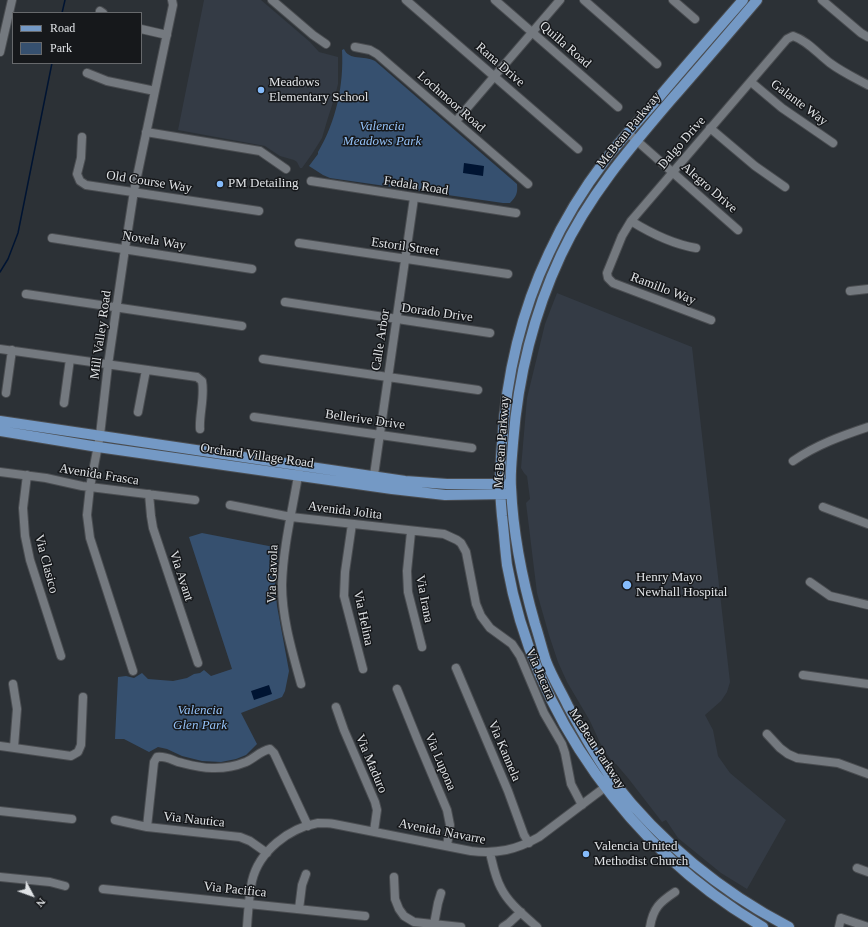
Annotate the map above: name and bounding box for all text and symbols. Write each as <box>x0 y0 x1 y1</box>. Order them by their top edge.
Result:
legend <box>12 12 142 64</box>
street label: Quilla Road <box>536 18 594 72</box>
text: Road <box>50 21 75 35</box>
street label: Rana Drive <box>472 40 528 90</box>
text: Park <box>50 41 72 55</box>
street label: Lochmoor Road <box>414 68 488 136</box>
place label: Meadows Elementary School <box>269 75 368 106</box>
street label: Galante Way <box>767 77 831 129</box>
marker: Meadows Elementary School <box>256 85 266 95</box>
street label: McBean Parkway <box>594 89 664 171</box>
street label: Dalgo Drive <box>655 113 709 173</box>
park label: Valencia Meadows Park <box>343 119 421 150</box>
street label: Alegro Drive <box>678 159 740 217</box>
street label: Old Course Way <box>105 168 193 196</box>
street label: Fedala Road <box>383 173 449 199</box>
place label: PM Detailing <box>228 176 298 192</box>
marker: PM Detailing <box>215 179 225 189</box>
street label: Novela Way <box>121 228 187 254</box>
street label: Estoril Street <box>370 235 440 259</box>
street label: Ramillo Way <box>628 269 698 309</box>
street label: Mill Valley Road <box>87 290 115 380</box>
street label: Dorado Drive <box>400 300 474 326</box>
street label: Calle Arbor <box>368 308 394 372</box>
street label: McBean Parkway <box>491 395 513 489</box>
street label: Bellerive Drive <box>324 407 406 433</box>
street label: Orchard Village Road <box>199 440 315 472</box>
street label: Avenida Frasca <box>58 461 140 489</box>
street label: Avenida Jolita <box>307 499 383 523</box>
street label: Via Clasico <box>31 533 61 595</box>
street label: Via Gavola <box>264 544 282 604</box>
street label: Via Avant <box>166 549 196 603</box>
place label: Henry Mayo Newhall Hospital <box>636 570 727 601</box>
street label: Via Irana <box>412 574 436 624</box>
marker: Henry Mayo Newhall Hospital <box>621 579 633 591</box>
street label: Via Helina <box>350 589 376 647</box>
street label: Via Jacara <box>522 646 558 702</box>
park label: Valencia Glen Park <box>173 703 227 734</box>
street label: McBean Parkway <box>565 706 629 792</box>
street label: Via Kannela <box>484 718 524 784</box>
street label: Via Lupona <box>421 731 459 793</box>
street label: Via Maduro <box>352 732 390 796</box>
street label: Via Nautica <box>163 809 225 831</box>
street label: Avenida Navarre <box>397 816 487 848</box>
place label: Valencia United Methodist Church <box>594 839 688 870</box>
marker: Valencia United Methodist Church <box>581 849 591 859</box>
north arrow <box>12 875 52 915</box>
street label: Via Pacifica <box>203 879 267 901</box>
text: N <box>34 896 48 910</box>

